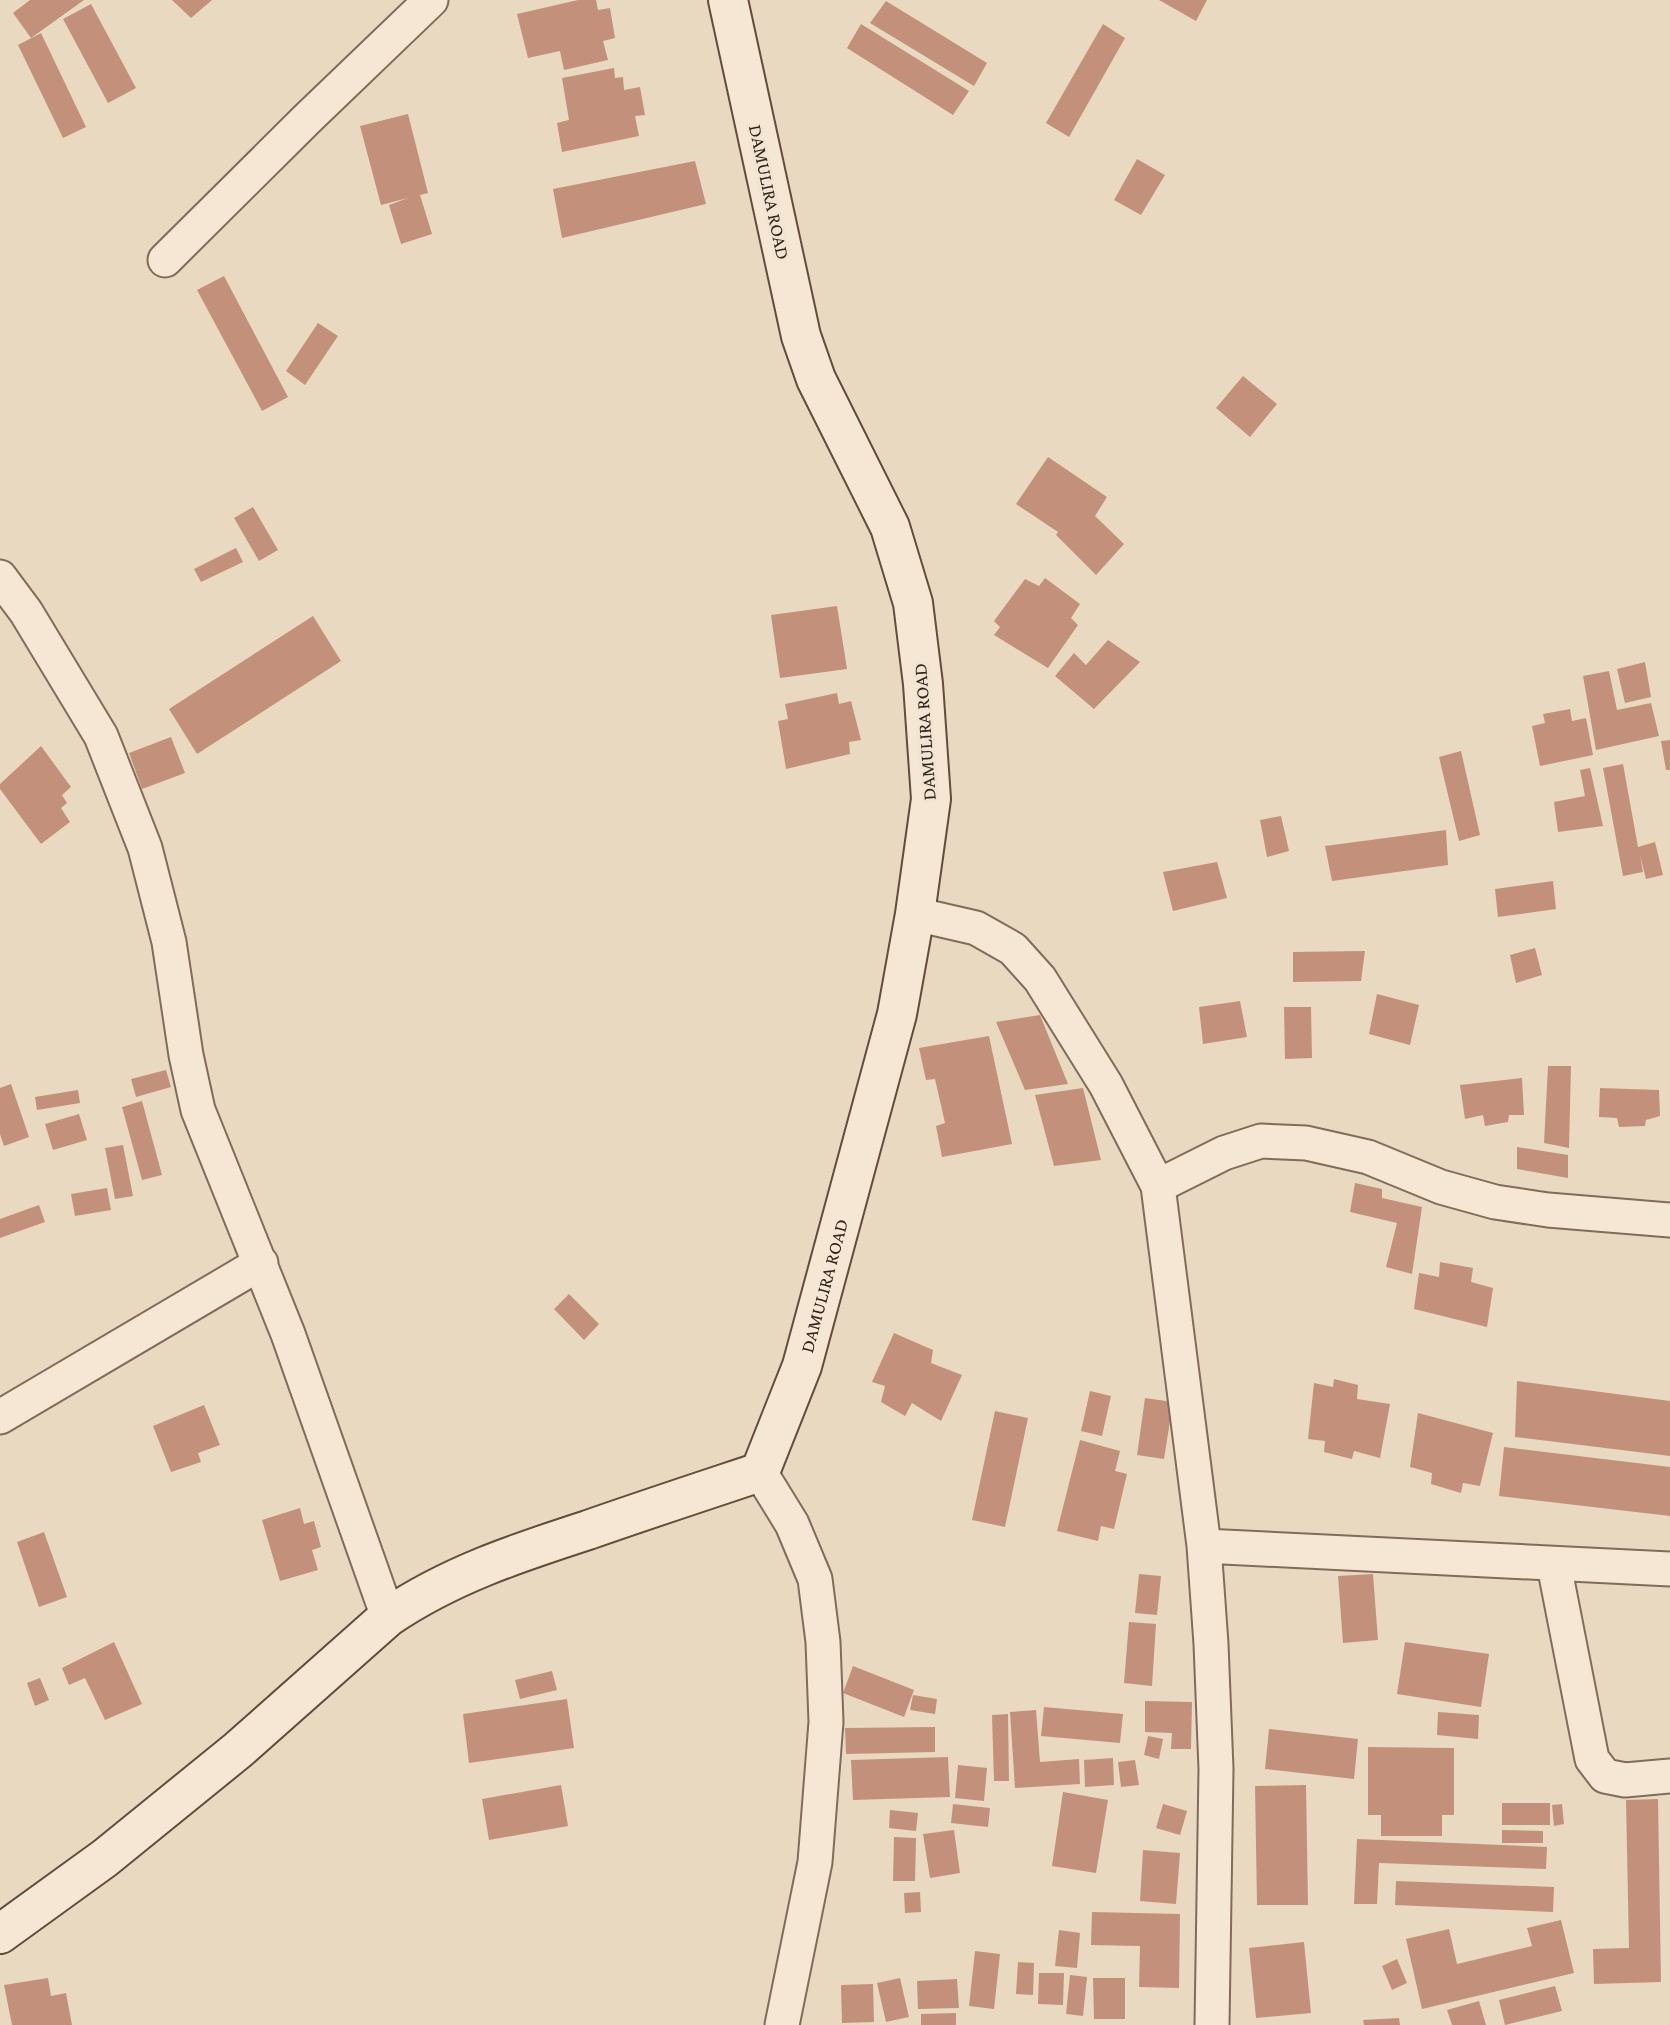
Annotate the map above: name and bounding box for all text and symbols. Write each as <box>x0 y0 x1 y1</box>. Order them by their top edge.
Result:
street label: DAMULIRA ROAD <box>745 123 794 262</box>
street label: DAMULIRA ROAD <box>909 663 940 801</box>
street label: DAMULIRA ROAD <box>796 1217 852 1355</box>

